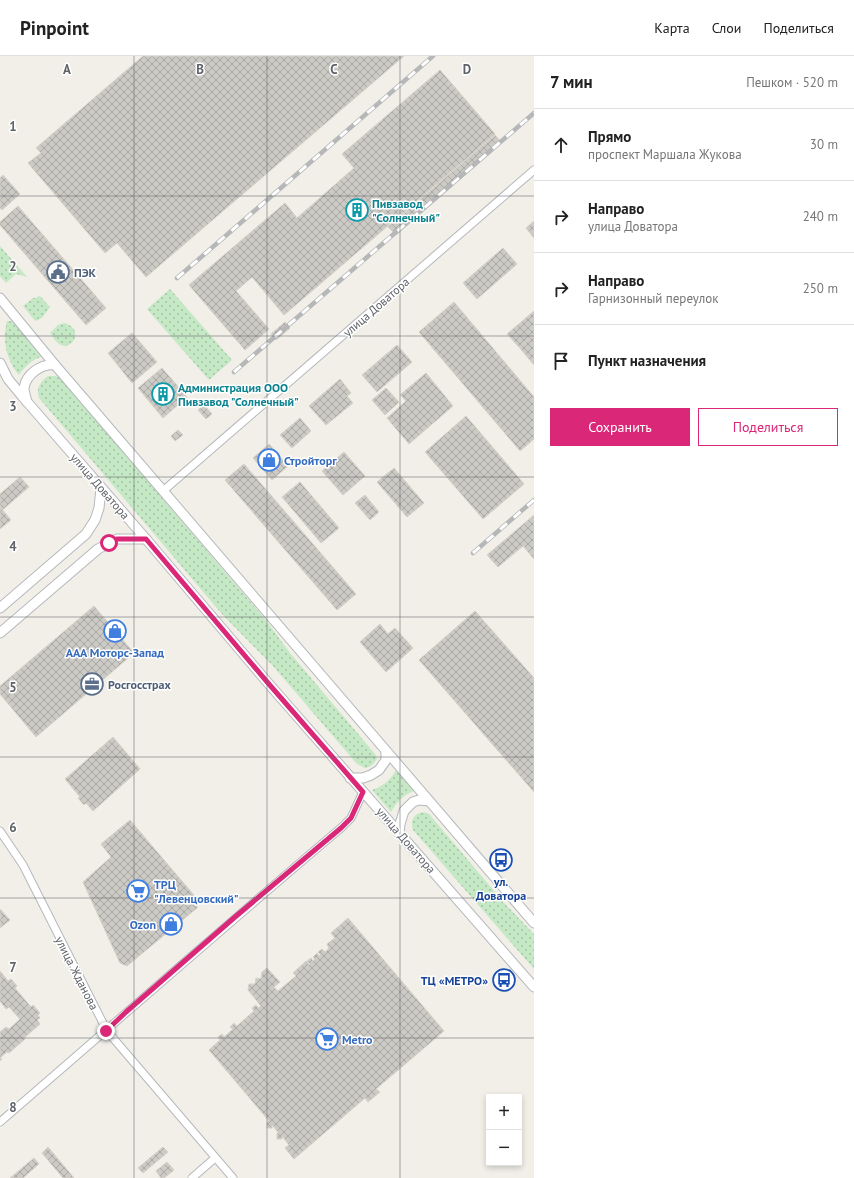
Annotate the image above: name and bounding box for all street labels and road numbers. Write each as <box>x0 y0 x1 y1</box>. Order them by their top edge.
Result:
street label: улица Доватора <box>340 274 412 340</box>
street label: улица Доватора <box>67 450 133 522</box>
street label: улица Доватора <box>373 804 439 876</box>
street label: улица Жданова <box>52 934 102 1012</box>

